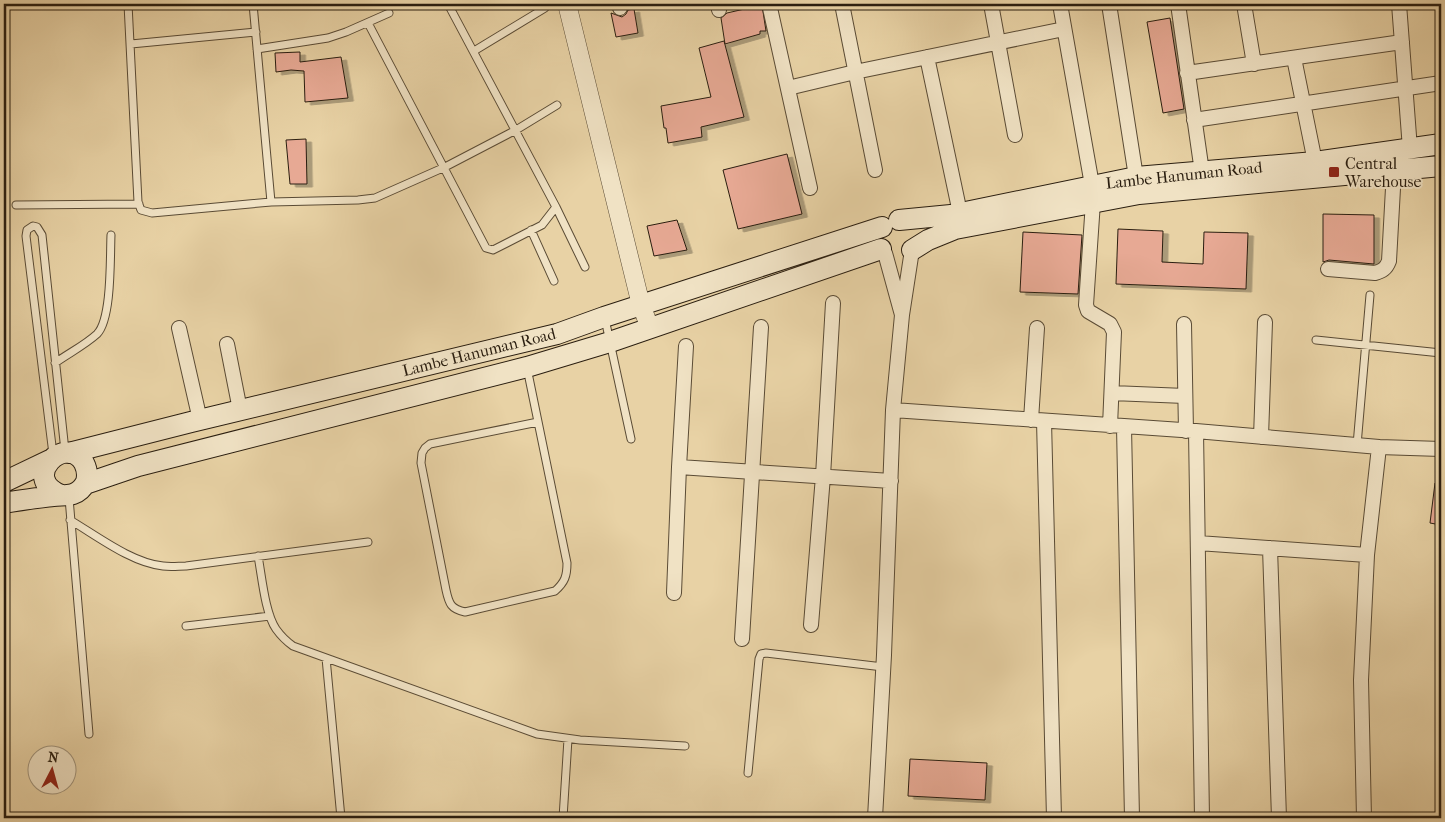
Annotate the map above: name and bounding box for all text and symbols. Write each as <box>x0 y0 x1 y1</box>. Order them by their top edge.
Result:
place label: Central Warehouse <box>1344 154 1421 191</box>
street label: Lambe Hanuman Road <box>1105 157 1264 193</box>
marker: Central Warehouse <box>1327 165 1341 179</box>
street label: Lambe Hanuman Road <box>400 324 558 380</box>
north arrow <box>28 744 78 794</box>
text: N <box>47 749 60 767</box>

